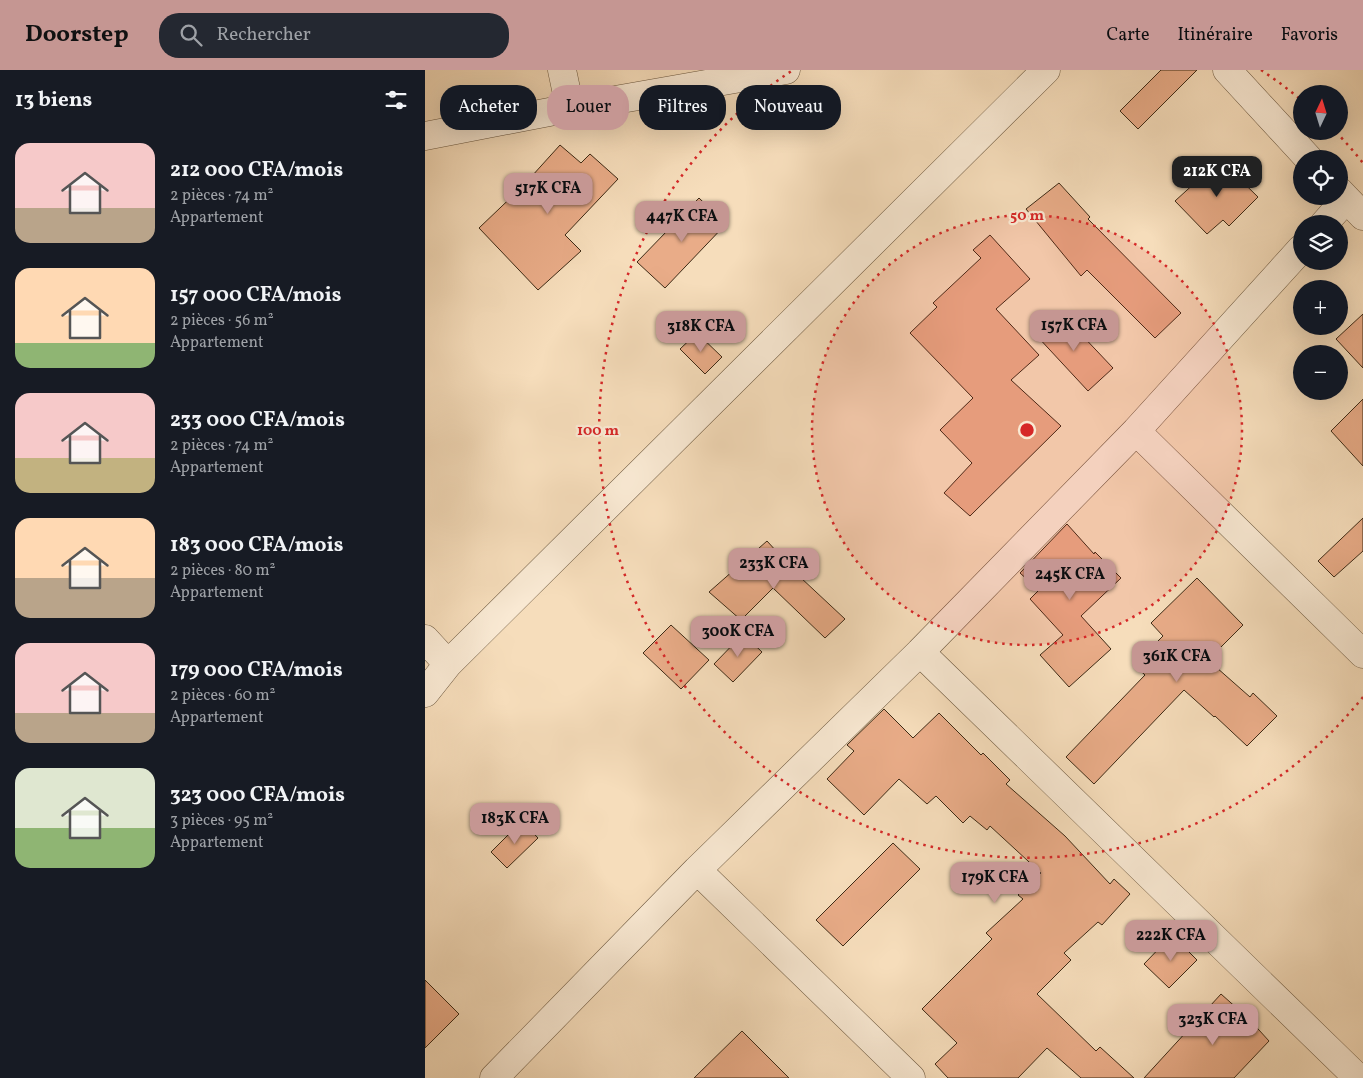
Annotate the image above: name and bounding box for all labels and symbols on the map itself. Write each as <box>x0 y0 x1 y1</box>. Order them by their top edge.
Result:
north arrow <box>1293 85 1347 140</box>
pin: 212K CFA <box>1165 156 1269 198</box>
pin: 517K CFA <box>496 172 600 215</box>
pin: 447K CFA <box>630 200 734 243</box>
text: 50 m <box>1010 206 1044 227</box>
pin: 318K CFA <box>649 310 753 353</box>
pin: 157K CFA <box>1022 310 1126 352</box>
text: 100 m <box>577 421 620 442</box>
centre of rings <box>1018 421 1036 439</box>
pin: 233K CFA <box>722 548 826 590</box>
pin: 245K CFA <box>1018 558 1122 601</box>
pin: 300K CFA <box>686 616 790 658</box>
pin: 361K CFA <box>1125 640 1229 683</box>
pin: 183K CFA <box>463 802 567 845</box>
pin: 179K CFA <box>943 862 1047 904</box>
pin: 222K CFA <box>1119 920 1223 962</box>
pin: 323K CFA <box>1161 1004 1265 1046</box>

